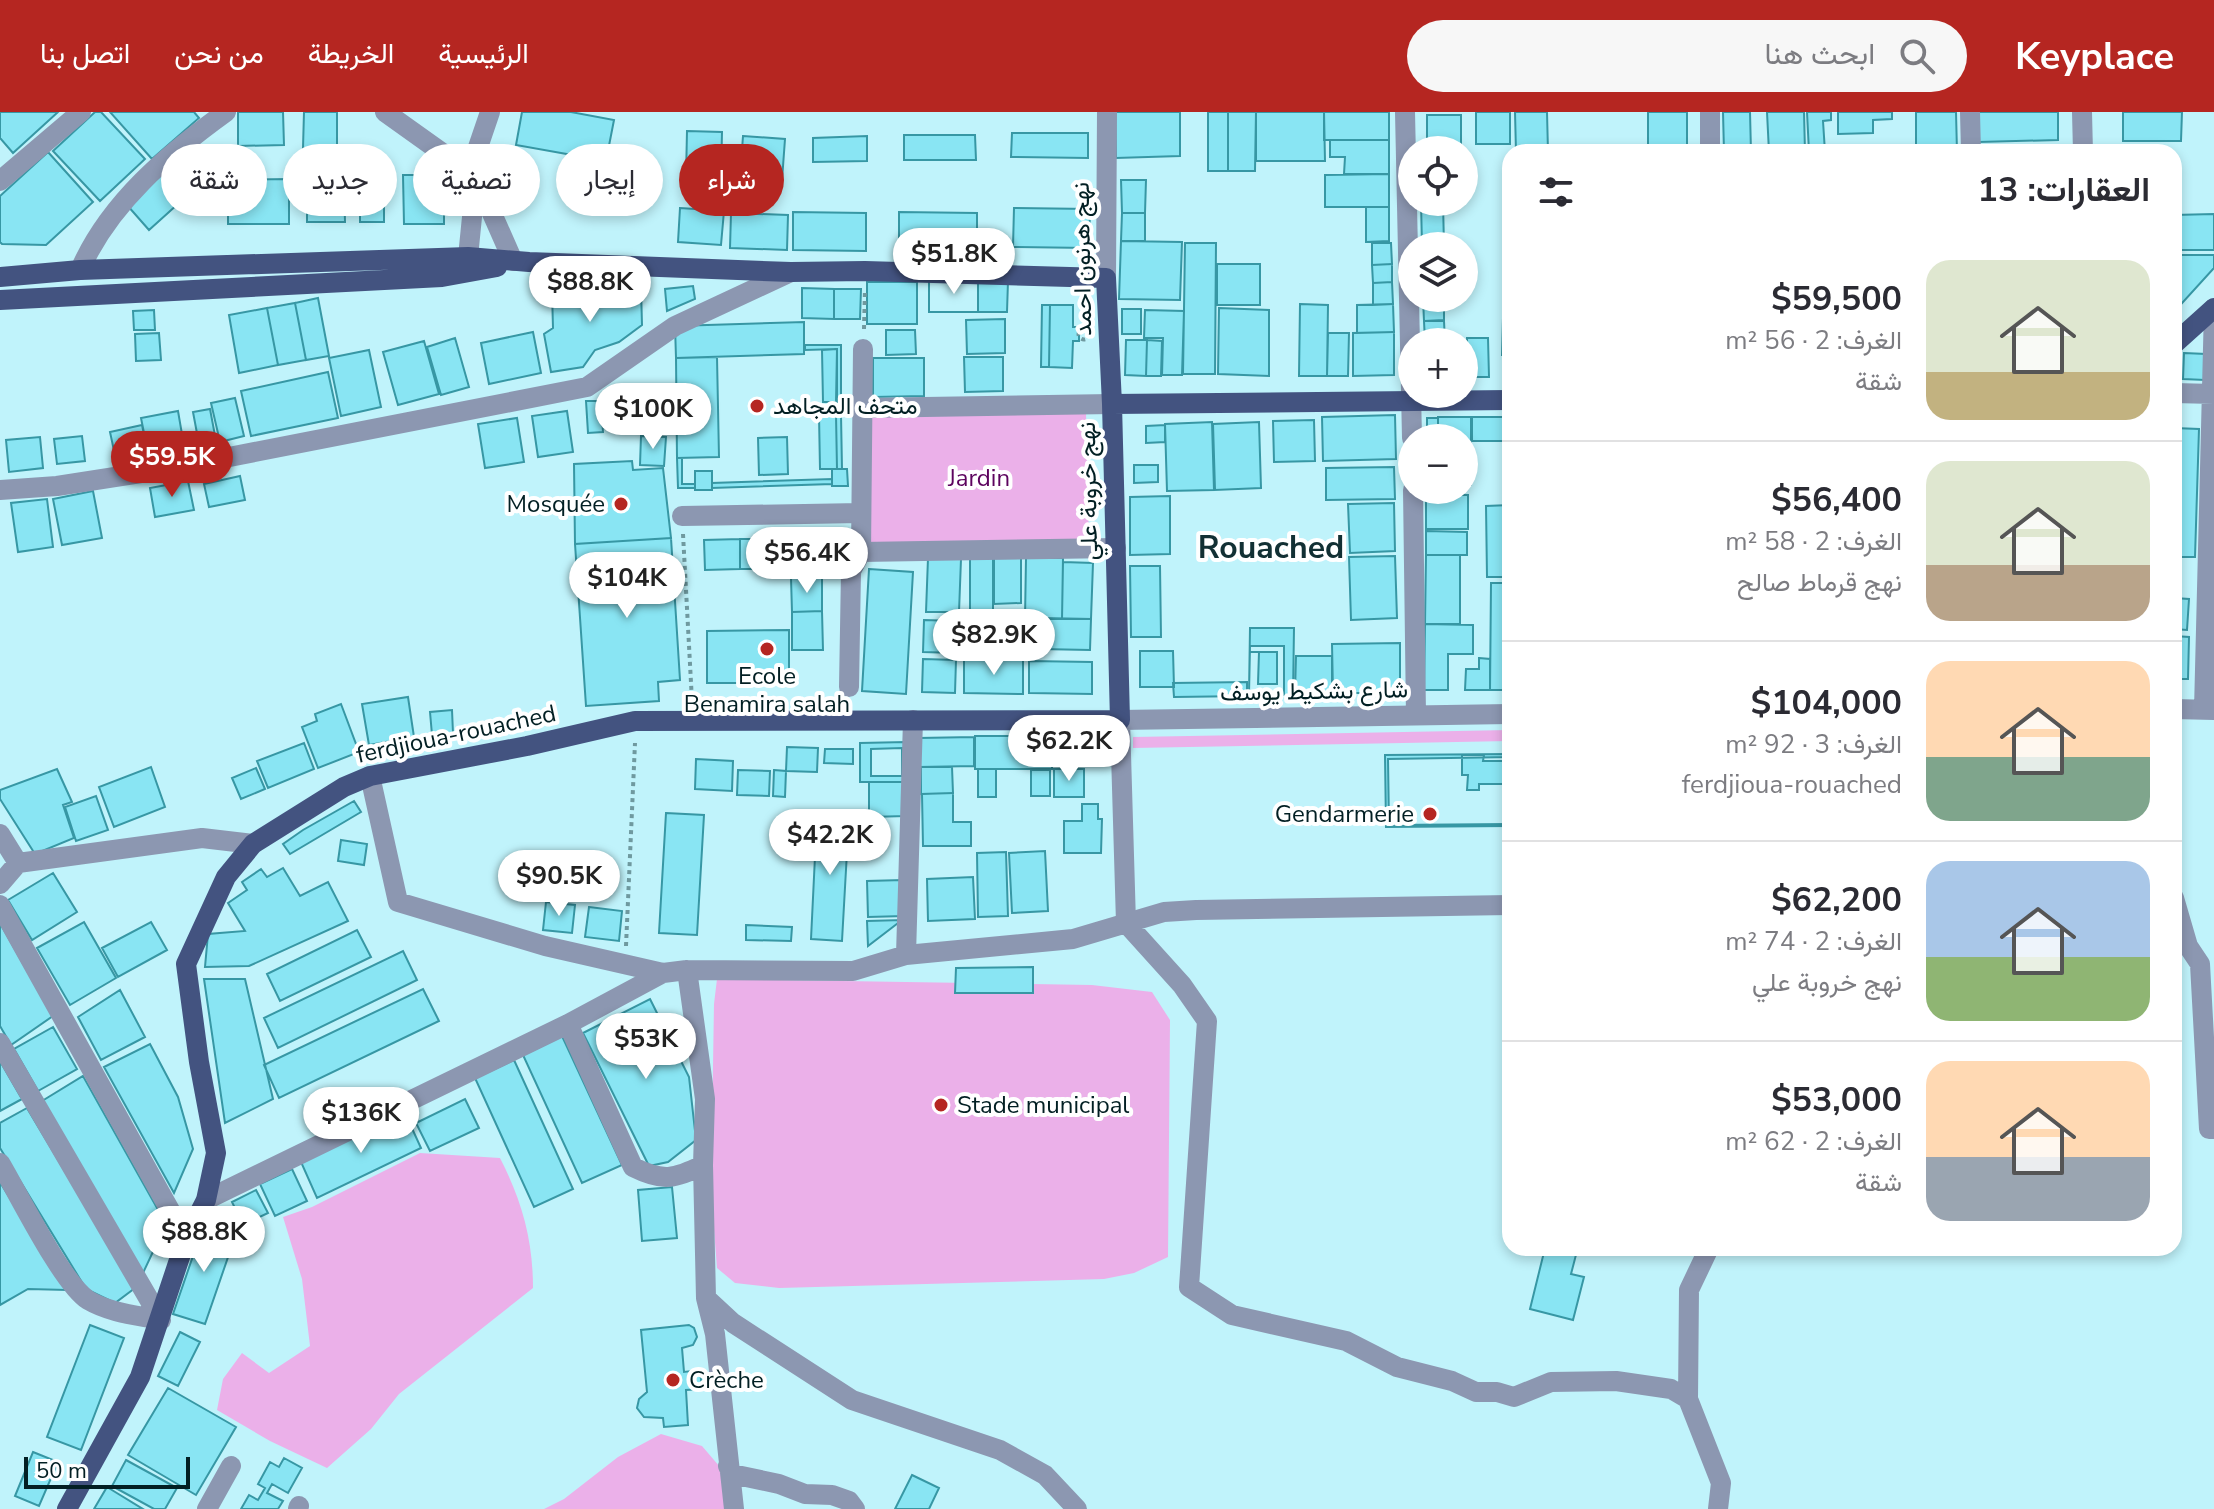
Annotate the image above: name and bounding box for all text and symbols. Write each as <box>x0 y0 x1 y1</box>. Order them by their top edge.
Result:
search box <box>1407 20 1967 92</box>
text: Keyplace <box>2015 31 2174 82</box>
text: ابحث هنا <box>1764 34 1875 75</box>
icon: search <box>1895 34 1939 78</box>
text: اتصل بنا <box>40 35 130 73</box>
text: من نحن <box>174 35 264 73</box>
text: الخريطة <box>308 35 394 73</box>
text: الرئيسية <box>438 35 529 73</box>
map controls <box>1398 136 1478 504</box>
button: locate <box>1398 136 1478 216</box>
chip: شقة <box>161 144 267 216</box>
chip: جديد <box>283 144 397 216</box>
chip: تصفية <box>413 144 540 216</box>
chip: إيجار <box>556 144 663 216</box>
chip: شراء <box>679 144 784 216</box>
text: العقارات: 13 <box>1978 167 2150 213</box>
icon: filters <box>1534 170 1578 214</box>
street label: نهج هرنون احمد <box>1065 182 1100 336</box>
pin: $51.8K <box>889 228 1019 296</box>
button: layers <box>1398 232 1478 312</box>
text: $51.8K <box>911 236 997 271</box>
pin: $88.8K <box>525 256 655 324</box>
text: $88.8K <box>547 264 633 299</box>
text: $59,500 <box>1771 276 1902 322</box>
icon: home <box>1990 292 2086 388</box>
text: الغرف: 2 · 56 m² <box>1725 323 1902 358</box>
button: + <box>1398 328 1478 408</box>
text: شقة <box>1855 364 1902 399</box>
pin: $100K <box>597 383 709 451</box>
place label: متحف المجاهد <box>773 390 918 422</box>
text: $100K <box>613 391 693 426</box>
marker: متحف المجاهد <box>748 397 766 415</box>
street label: نهج خروبة علي <box>1071 421 1108 561</box>
button: − <box>1398 424 1478 504</box>
pin: $59.5K <box>107 431 237 499</box>
text: $59.5K <box>129 439 215 474</box>
park label: Jardin <box>947 462 1010 494</box>
text: $56,400 <box>1771 477 1902 523</box>
place label: Mosquée <box>507 488 605 520</box>
icon: home <box>1990 493 2086 589</box>
marker: Mosquée <box>612 495 630 513</box>
text: الغرف: 2 · 58 m² <box>1725 524 1902 559</box>
district label: Rouached <box>1198 526 1344 569</box>
pin: $56.4K <box>742 527 872 595</box>
text: $56.4K <box>764 535 850 570</box>
pin: $104K <box>571 552 683 620</box>
text: $104K <box>587 560 667 595</box>
text: نهج قرماط صالح <box>1737 565 1902 600</box>
pin: $82.9K <box>929 609 1059 677</box>
text: $82.9K <box>951 617 1037 652</box>
marker: Ecole Benamira salah <box>758 640 776 658</box>
place label: Ecole Benamira salah <box>684 660 850 720</box>
street label: شارع بشكيط يوسف <box>1220 673 1408 709</box>
text: $104,000 <box>1751 680 1902 726</box>
icon: home <box>1990 693 2086 789</box>
street label: ferdjioua-rouached <box>353 697 559 771</box>
pin: $62.2K <box>1004 715 1134 783</box>
text: $62.2K <box>1026 723 1112 758</box>
text: الغرف: 3 · 92 m² <box>1725 727 1902 762</box>
text: ferdjioua-rouached <box>1682 767 1902 802</box>
place label: Gendarmerie <box>1275 798 1414 830</box>
marker: Gendarmerie <box>1421 805 1439 823</box>
pin: $42.2K <box>765 809 895 877</box>
text: $42.2K <box>787 817 873 852</box>
pin: $90.5K <box>494 850 624 918</box>
text: $90.5K <box>516 858 602 893</box>
text: $62,200 <box>1771 877 1902 923</box>
icon: home <box>1990 893 2086 989</box>
text: الغرف: 2 · 74 m² <box>1725 924 1902 959</box>
text: نهج خروبة علي <box>1752 965 1902 1000</box>
pin: $53K <box>599 1013 693 1081</box>
text: $53K <box>614 1021 678 1056</box>
text: $53,000 <box>1771 1077 1902 1123</box>
pin: $136K <box>305 1087 417 1155</box>
place label: Stade municipal <box>957 1089 1129 1121</box>
icon: home <box>1990 1093 2086 1189</box>
text: $136K <box>321 1095 401 1130</box>
marker: Stade municipal <box>932 1096 950 1114</box>
text: الغرف: 2 · 62 m² <box>1725 1124 1902 1159</box>
text: شقة <box>1855 1165 1902 1200</box>
pin: $88.8K <box>139 1206 269 1274</box>
text: $88.8K <box>161 1214 247 1249</box>
place label: Crèche <box>689 1364 764 1396</box>
marker: Crèche <box>664 1371 682 1389</box>
scale bar <box>24 1453 190 1489</box>
text: 50 m <box>36 1456 87 1486</box>

